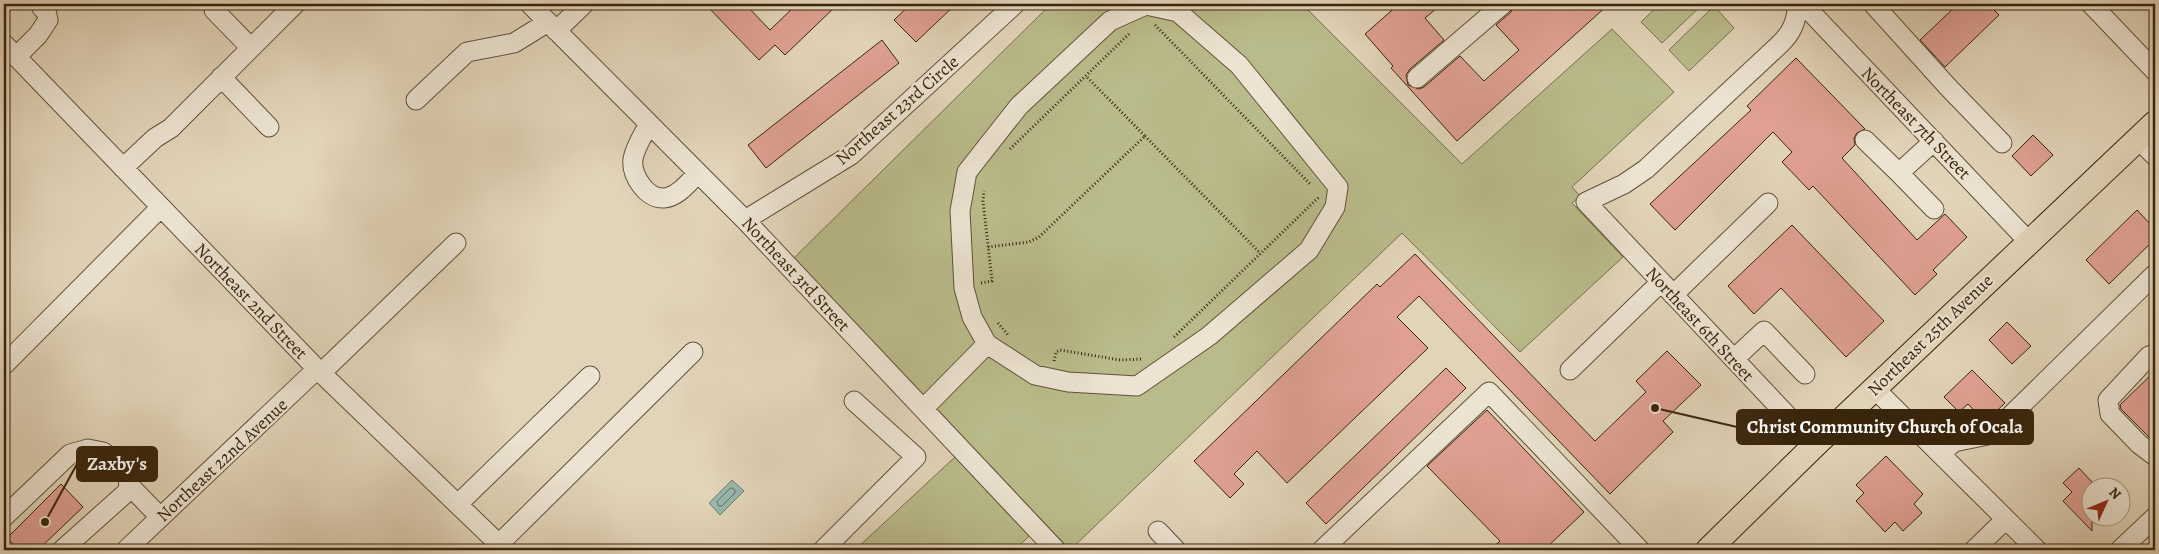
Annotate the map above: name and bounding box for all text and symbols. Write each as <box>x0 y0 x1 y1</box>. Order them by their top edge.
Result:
street label: Northeast 23rd Circle <box>830 50 964 170</box>
street label: Northeast 7th Street <box>1856 61 1976 185</box>
street label: Northeast 3rd Street <box>736 211 856 337</box>
street label: Northeast 2nd Street <box>189 238 313 364</box>
street label: Northeast 6th Street <box>1640 261 1760 387</box>
street label: Northeast 25th Avenue <box>1862 269 1998 401</box>
street label: Northeast 22nd Avenue <box>151 393 293 527</box>
callout: Christ Community Church of Ocala <box>1737 410 2033 444</box>
text: Christ Community Church of Ocala <box>1747 414 2024 440</box>
callout: Zaxby's <box>77 447 157 481</box>
text: Zaxby's <box>87 451 147 477</box>
north arrow <box>2082 476 2132 526</box>
text: N <box>2105 483 2125 504</box>

